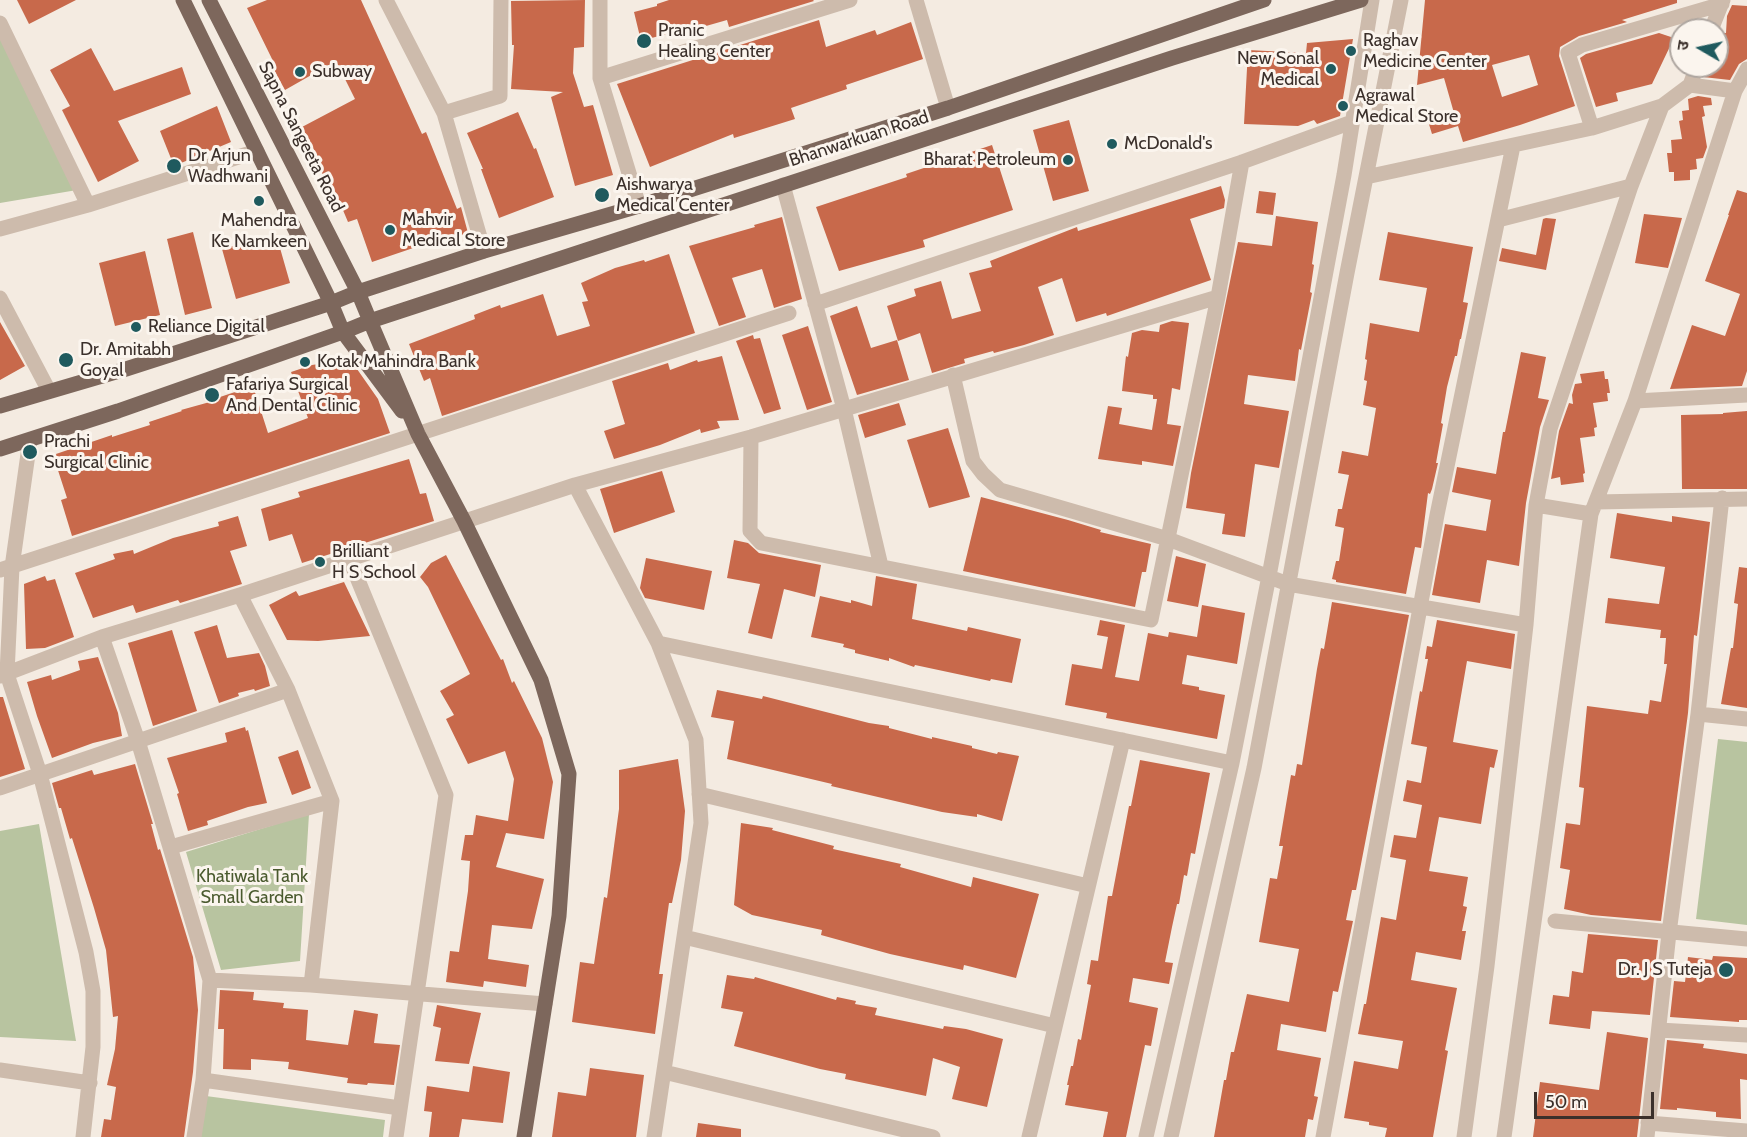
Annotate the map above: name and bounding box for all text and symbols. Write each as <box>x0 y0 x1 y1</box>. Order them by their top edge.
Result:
north arrow <box>1669 18 1729 78</box>
place label: Pranic Healing Center <box>658 20 770 63</box>
place label: Raghav Medicine Center <box>1363 30 1487 72</box>
marker: Pranic Healing Center <box>635 32 653 50</box>
text: उ <box>1673 39 1693 52</box>
marker: Raghav Medicine Center <box>1344 44 1358 58</box>
place label: New Sonal Medical <box>1237 48 1319 90</box>
street label: Sapna Sangeeta Road <box>254 58 348 216</box>
place label: Subway <box>312 61 372 83</box>
marker: New Sonal Medical <box>1324 62 1338 76</box>
marker: Subway <box>293 65 307 79</box>
place label: Agrawal Medical Store <box>1355 85 1458 128</box>
marker: Agrawal Medical Store <box>1336 99 1350 113</box>
street label: Bhanwarkuan Road <box>786 106 932 172</box>
place label: McDonald's <box>1124 133 1212 155</box>
marker: McDonald's <box>1105 137 1119 151</box>
place label: Dr Arjun Wadhwani <box>188 145 268 188</box>
place label: Bharat Petroleum <box>924 149 1056 171</box>
marker: Bharat Petroleum <box>1061 153 1075 167</box>
marker: Dr Arjun Wadhwani <box>165 157 183 175</box>
place label: Aishwarya Medical Center <box>616 174 729 216</box>
marker: Aishwarya Medical Center <box>593 186 611 204</box>
marker: Mahendra Ke Namkeen <box>252 194 266 208</box>
place label: Mahvir Medical Store <box>402 209 505 252</box>
place label: Mahendra Ke Namkeen <box>211 210 307 252</box>
marker: Mahvir Medical Store <box>383 223 397 237</box>
place label: Reliance Digital <box>148 316 265 338</box>
marker: Reliance Digital <box>129 320 143 334</box>
place label: Dr. Amitabh Goyal <box>80 339 171 382</box>
marker: Dr. Amitabh Goyal <box>57 351 75 369</box>
place label: Kotak Mahindra Bank <box>317 351 476 373</box>
marker: Kotak Mahindra Bank <box>298 355 312 369</box>
place label: Fafariya Surgical And Dental Clinic <box>226 374 358 416</box>
marker: Fafariya Surgical And Dental Clinic <box>203 386 221 404</box>
place label: Prachi Surgical Clinic <box>44 431 149 474</box>
marker: Prachi Surgical Clinic <box>21 443 39 461</box>
place label: Brilliant H S School <box>332 541 416 584</box>
marker: Brilliant H S School <box>313 555 327 569</box>
park label: Khatiwala Tank Small Garden <box>196 866 308 908</box>
place label: Dr. J S Tuteja <box>1618 959 1712 981</box>
marker: Dr. J S Tuteja <box>1717 961 1735 979</box>
scale bar <box>1537 1080 1657 1118</box>
text: 50 m <box>1545 1091 1587 1113</box>

